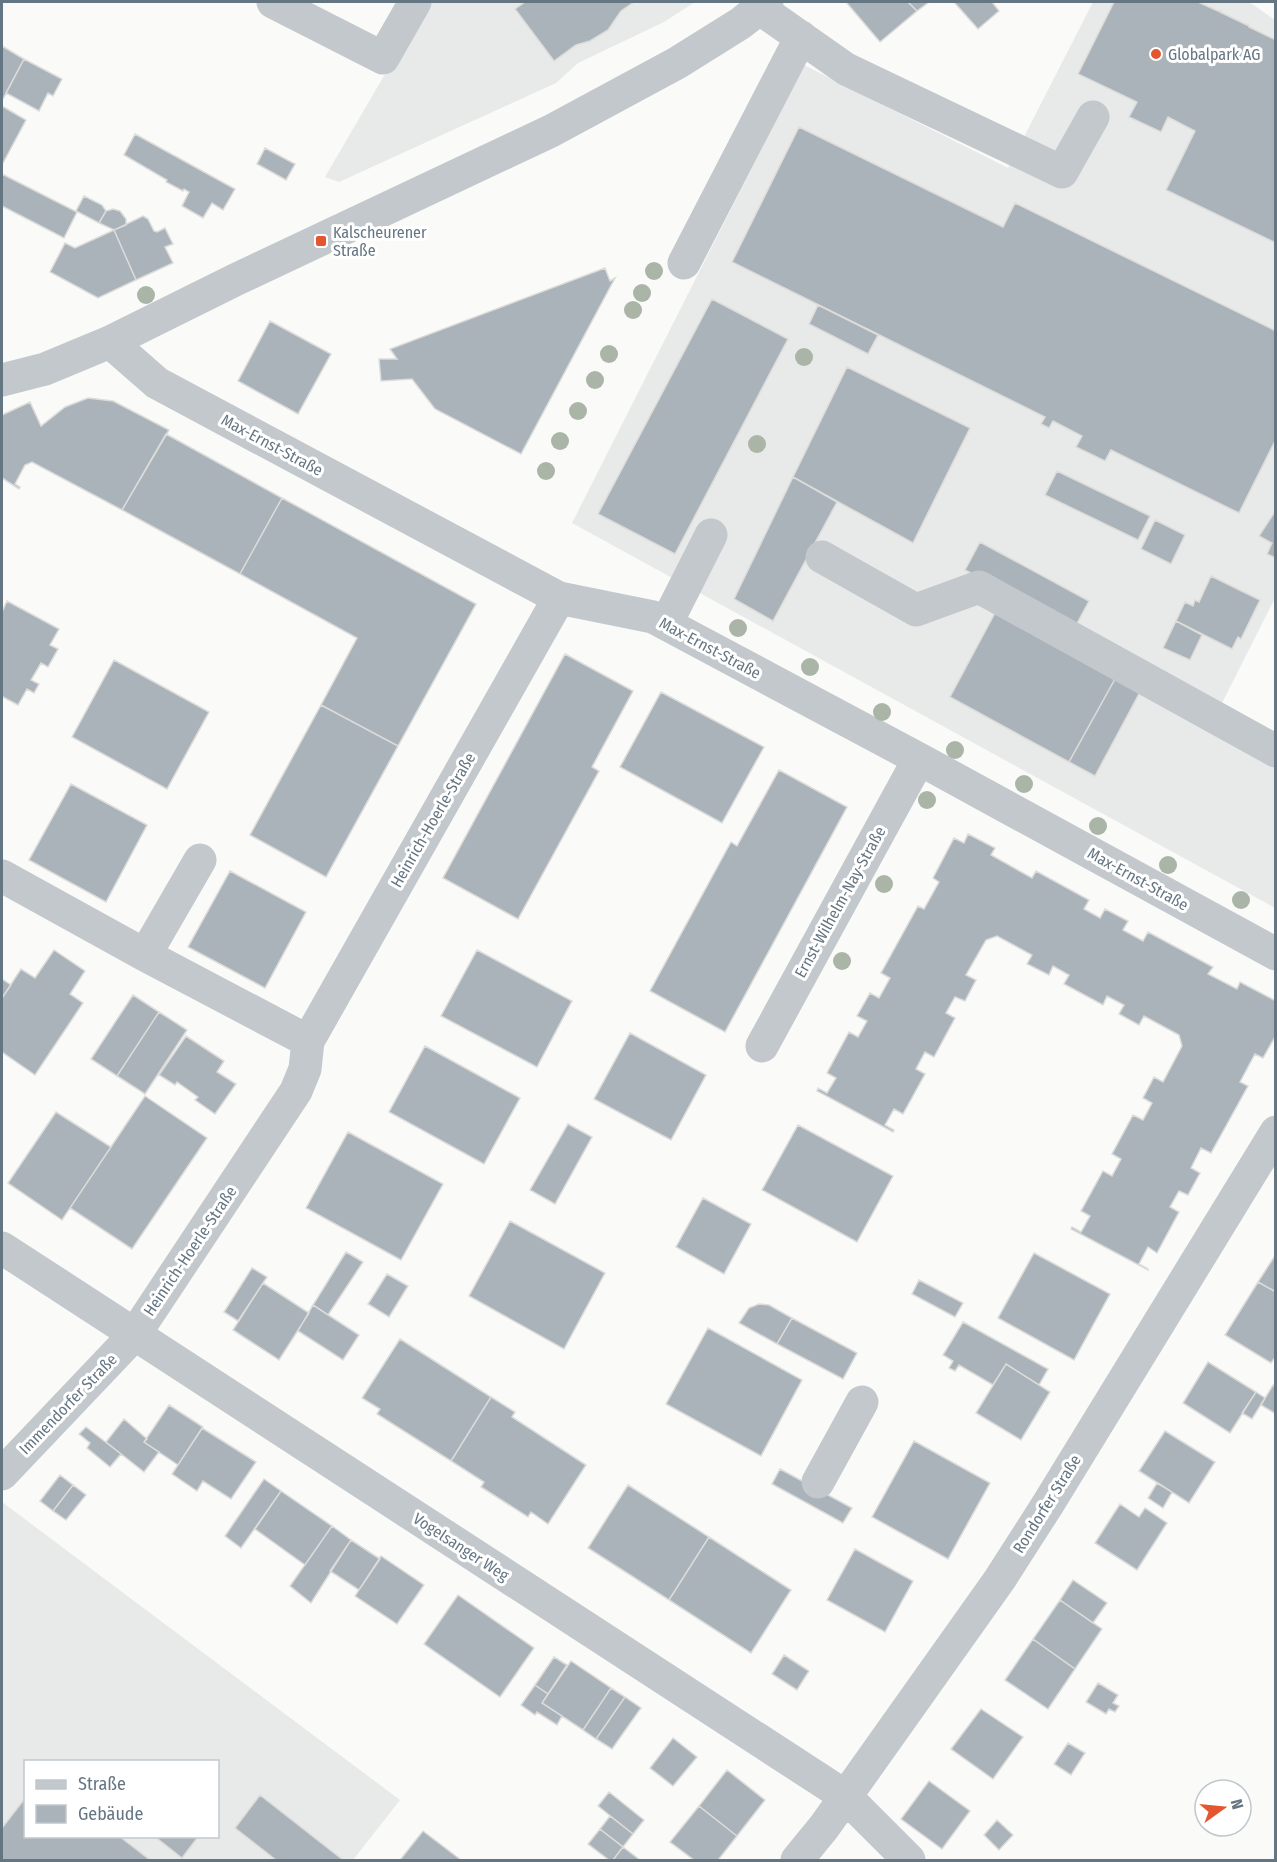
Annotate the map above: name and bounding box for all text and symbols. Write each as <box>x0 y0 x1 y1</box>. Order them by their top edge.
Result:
place label: Globalpark AG <box>1168 45 1260 64</box>
marker: Globalpark AG <box>1149 47 1163 61</box>
place label: Kalscheurener Straße <box>333 223 427 260</box>
marker: Kalscheurener Straße <box>314 234 328 248</box>
street label: Max-Ernst-Straße <box>218 410 326 480</box>
street label: Max-Ernst-Straße <box>656 613 764 683</box>
street label: Heinrich-Hoerle-Straße <box>387 749 479 891</box>
street label: Ernst-Wilhelm-Nay-Straße <box>791 823 890 981</box>
street label: Max-Ernst-Straße <box>1084 843 1192 915</box>
street label: Heinrich-Hoerle-Straße <box>140 1182 241 1319</box>
street label: Immendorfer Straße <box>15 1350 121 1458</box>
street label: Rondorfer Straße <box>1009 1451 1085 1557</box>
street label: Vogelsanger Weg <box>410 1509 513 1585</box>
legend <box>24 1760 219 1838</box>
text: Straße <box>78 1773 126 1795</box>
north arrow <box>1193 1778 1253 1838</box>
text: N <box>1227 1797 1247 1811</box>
text: Gebäude <box>78 1803 144 1825</box>

